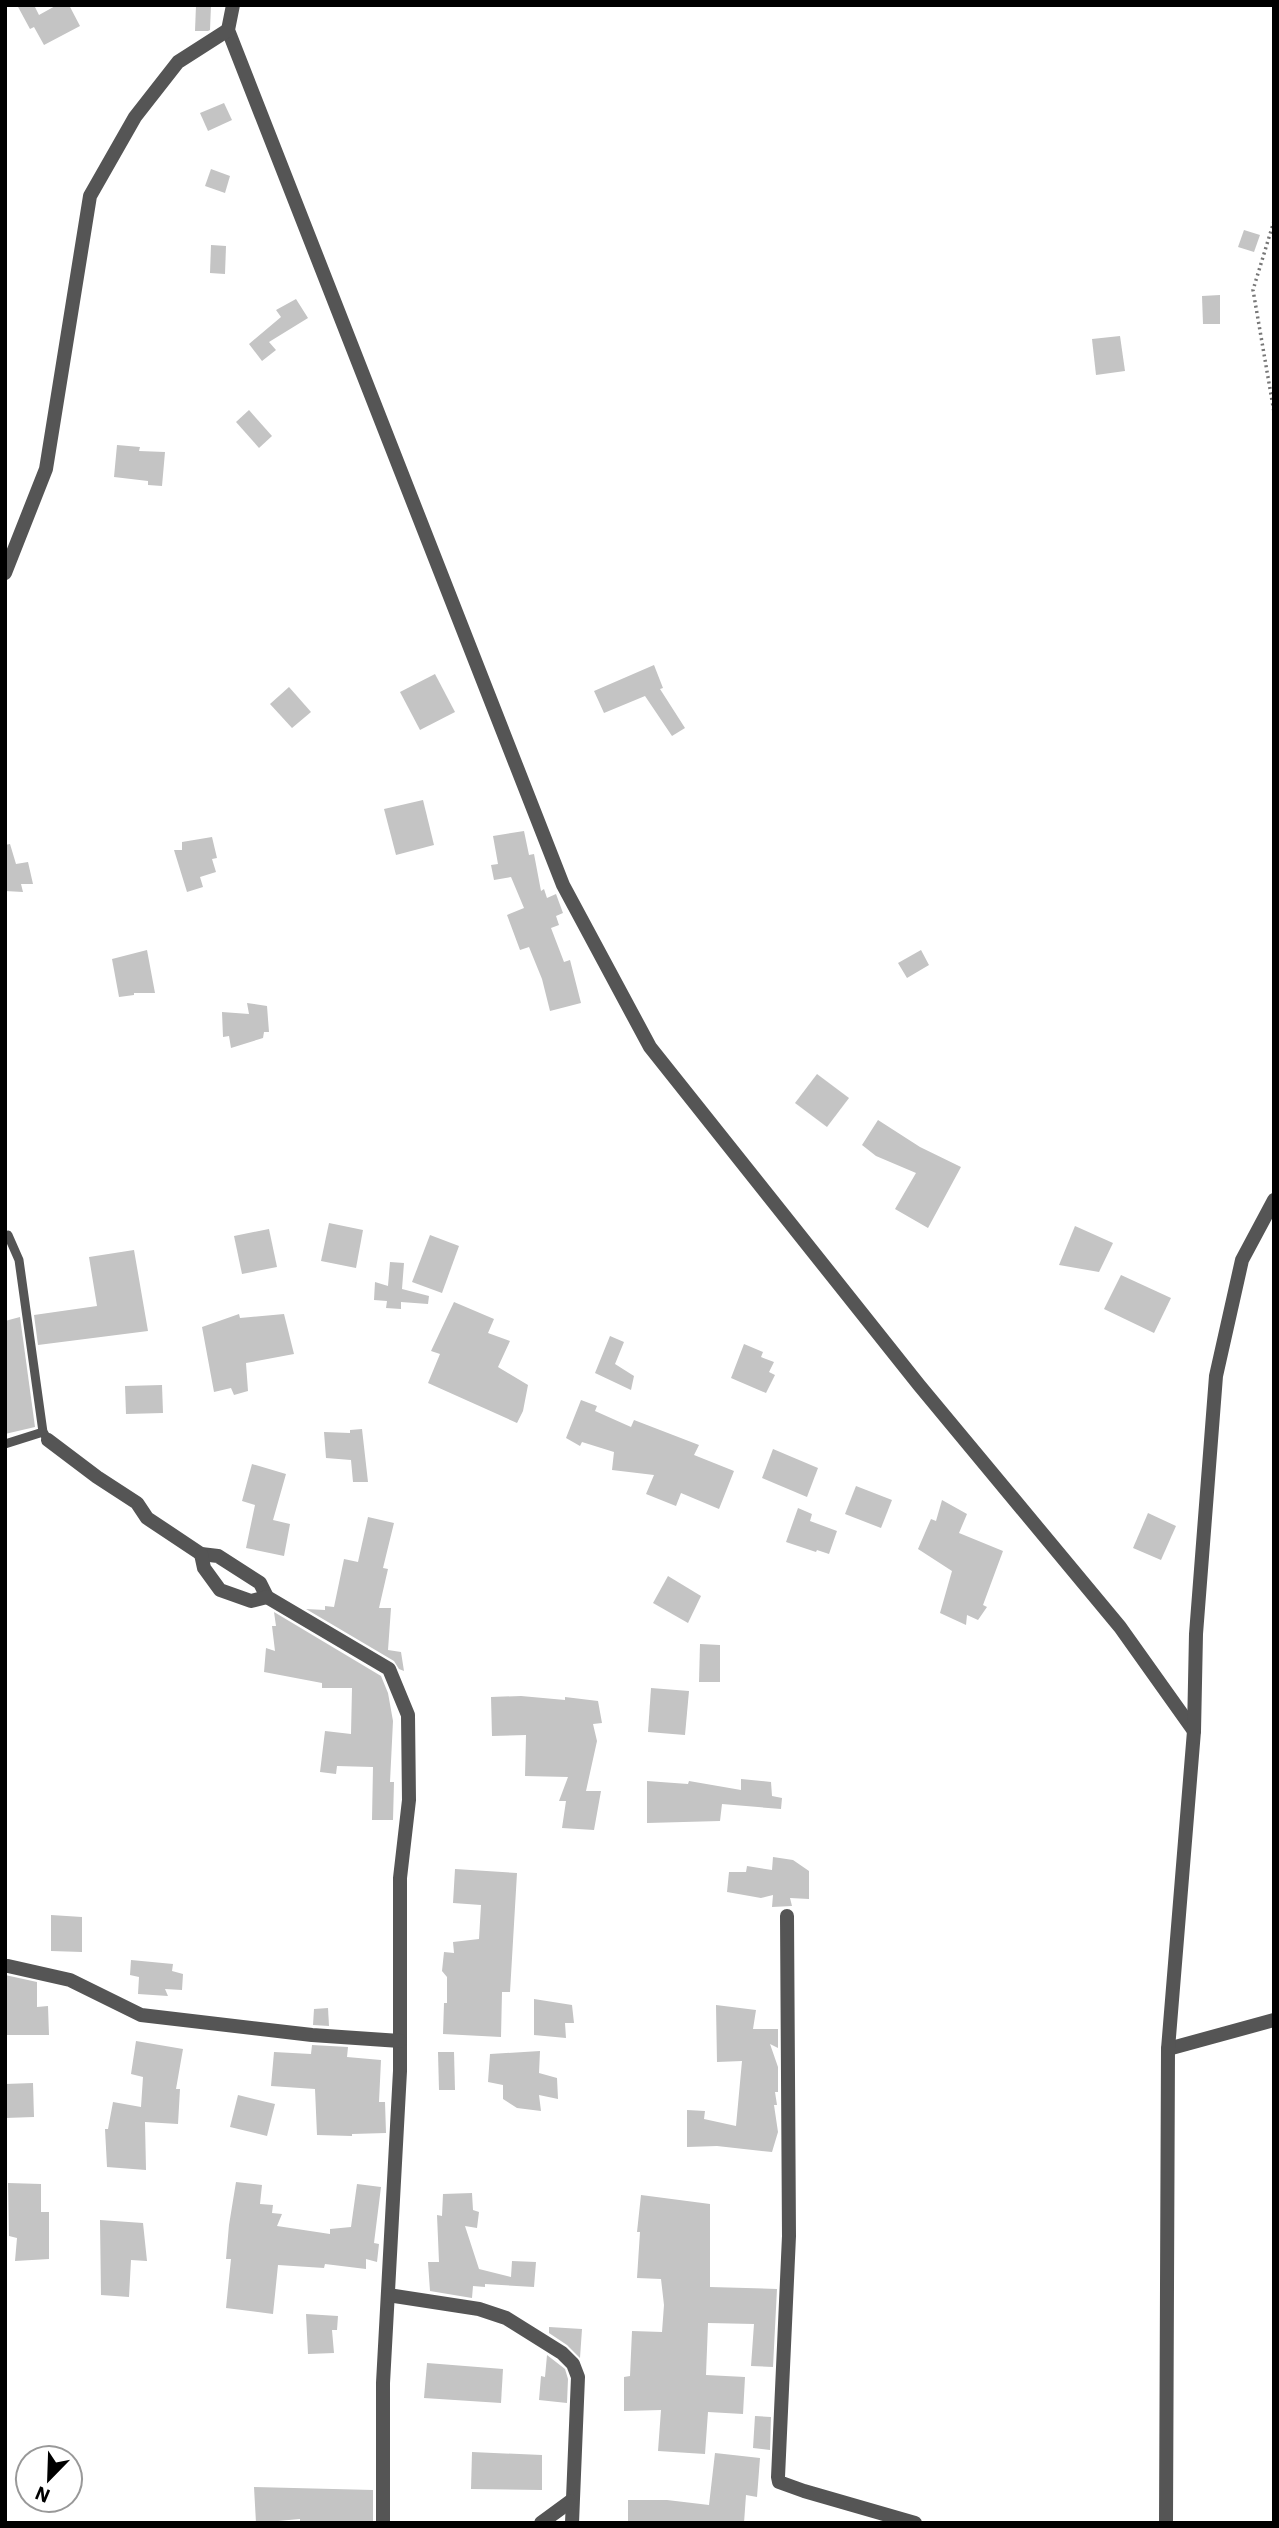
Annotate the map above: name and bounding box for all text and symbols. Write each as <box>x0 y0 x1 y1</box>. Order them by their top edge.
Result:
north arrow <box>14 2444 84 2514</box>
text: N <box>31 2481 53 2508</box>

